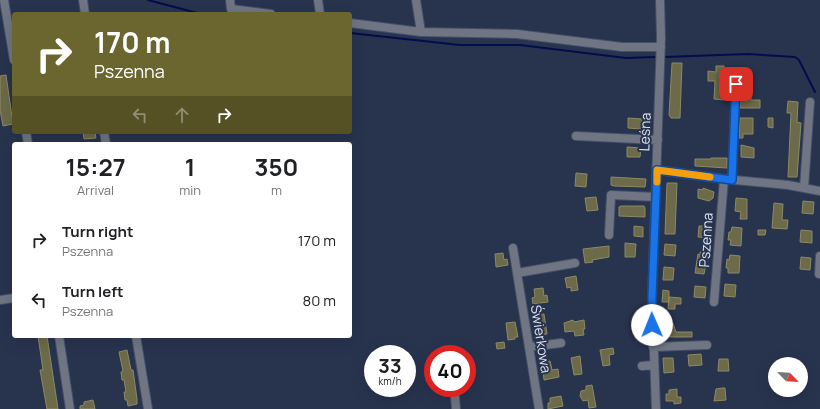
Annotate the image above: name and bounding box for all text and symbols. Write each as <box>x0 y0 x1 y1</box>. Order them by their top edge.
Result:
text: 170 m <box>94 23 170 61</box>
icon: right <box>28 28 80 80</box>
text: Pszenna <box>94 59 165 83</box>
pin <box>719 67 753 101</box>
icon: arrive <box>725 73 747 95</box>
icon: left <box>129 104 151 126</box>
icon: ahead <box>171 104 193 126</box>
icon: right <box>213 104 235 126</box>
street label: Leśna <box>634 112 655 152</box>
text: 15:27 <box>66 150 126 183</box>
text: 1 <box>185 150 195 183</box>
text: 350 <box>255 150 298 183</box>
text: Arrival <box>77 181 114 199</box>
text: min <box>179 181 201 199</box>
text: m <box>271 181 282 199</box>
street label: Pszenna <box>694 212 717 268</box>
text: Turn right <box>62 221 133 242</box>
icon: right <box>28 229 50 251</box>
text: 170 m <box>298 230 336 251</box>
text: Pszenna <box>62 242 113 260</box>
text: Turn left <box>62 281 124 302</box>
icon: left <box>28 289 50 311</box>
text: 80 m <box>302 290 336 311</box>
text: Pszenna <box>62 302 113 320</box>
street label: Świerkowa <box>527 303 556 374</box>
position arrow <box>631 304 673 346</box>
speed limit sign: 40 <box>424 345 476 397</box>
text: 33 <box>378 352 402 379</box>
north arrow <box>768 357 808 397</box>
map controls <box>768 357 808 397</box>
text: km/h <box>378 374 402 388</box>

